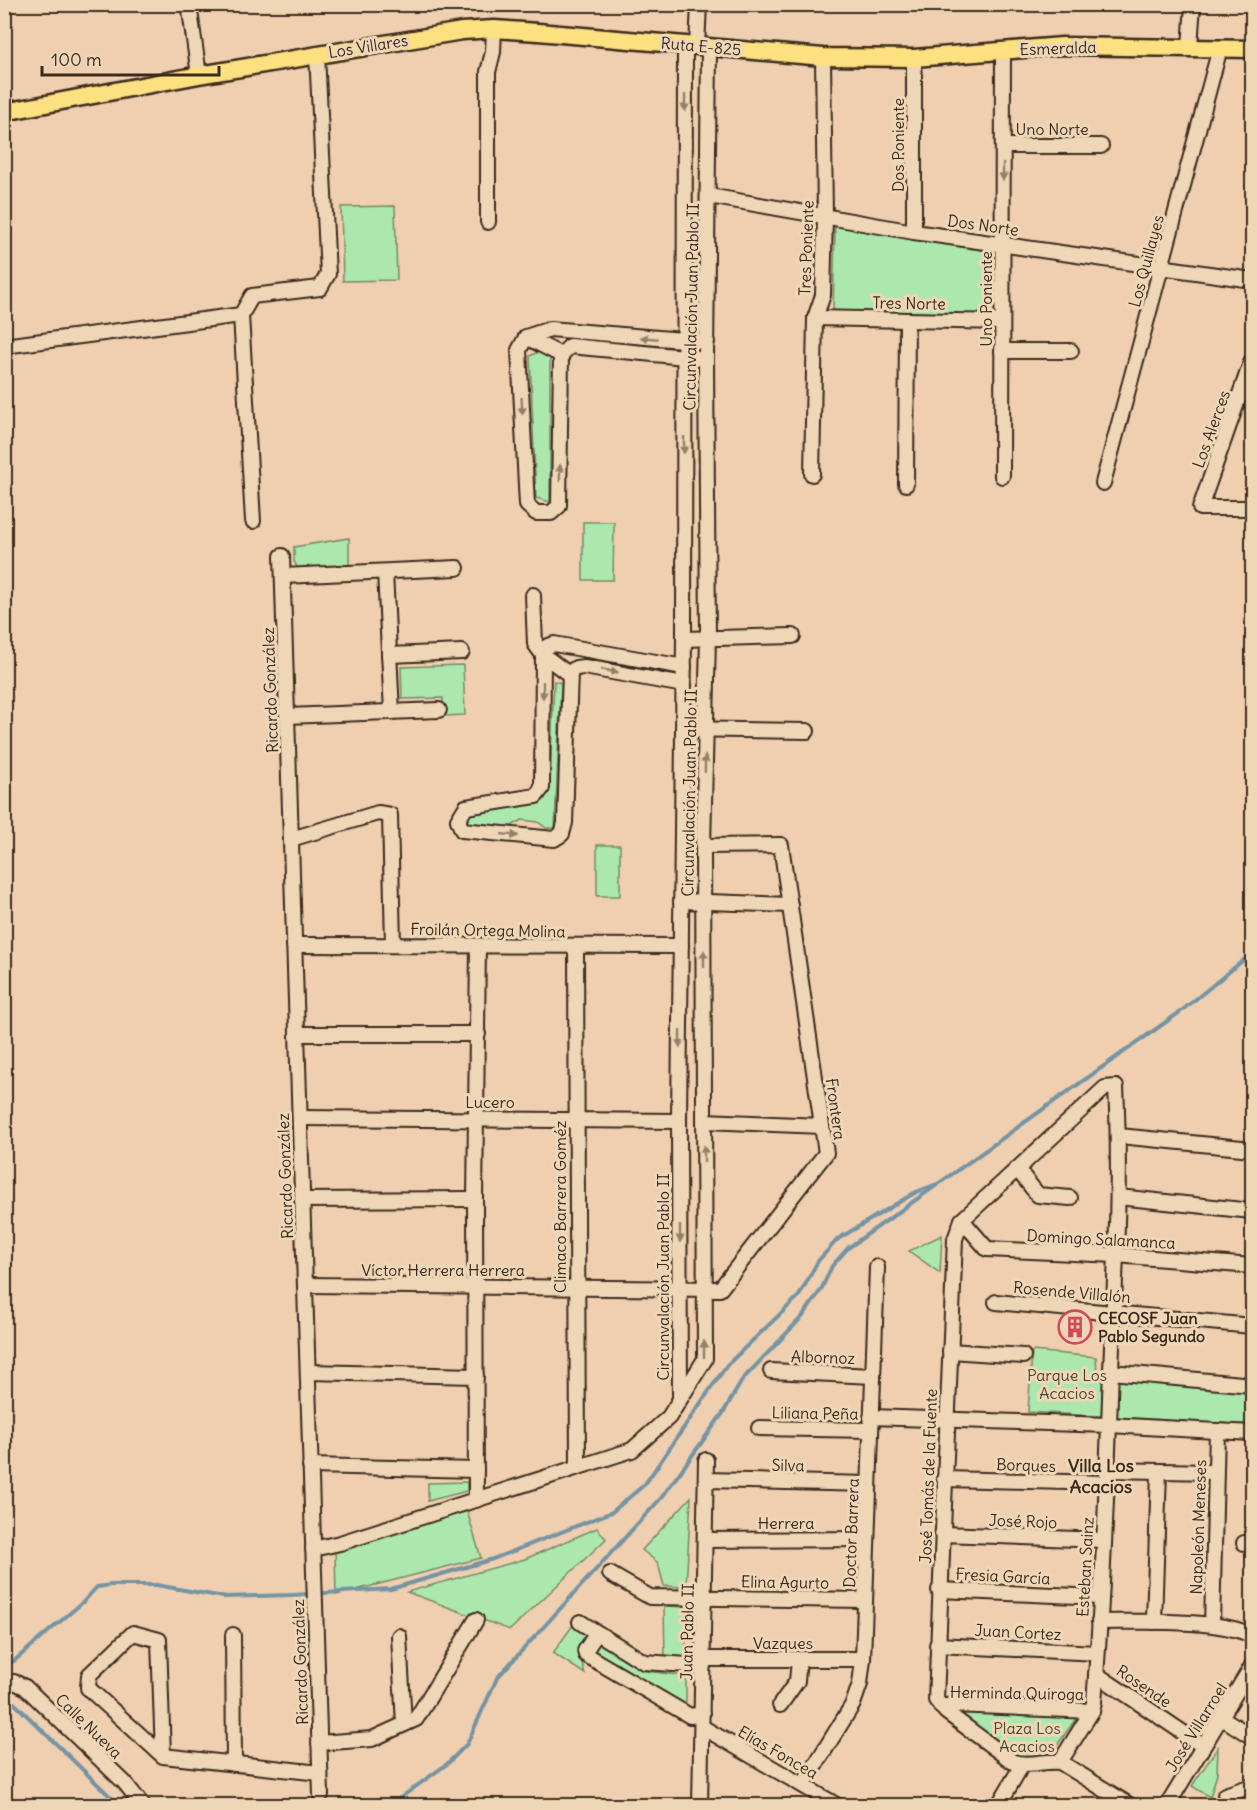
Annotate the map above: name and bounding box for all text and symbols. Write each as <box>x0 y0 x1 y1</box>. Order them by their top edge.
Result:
street label: Los Villares <box>327 30 409 62</box>
street label: Ruta E-825 <box>660 33 742 59</box>
street label: Esmeralda <box>1019 37 1097 59</box>
scale bar <box>42 39 219 77</box>
text: 100 m <box>51 48 102 71</box>
one-way arrow <box>680 93 690 112</box>
street label: Dos Poniente <box>888 98 908 192</box>
street label: Uno Norte <box>1015 119 1089 139</box>
one-way arrow <box>998 163 1008 182</box>
street label: Tres Poniente <box>794 200 818 296</box>
street label: Circunvalación Juan Pablo II <box>679 203 703 411</box>
street label: Dos Norte <box>946 210 1020 240</box>
street label: Los Quillayes <box>1124 213 1168 309</box>
street label: Uno Poniente <box>976 251 996 347</box>
street label: Tres Norte <box>872 292 946 314</box>
one-way arrow <box>639 333 658 343</box>
street label: Los Alerces <box>1188 387 1234 471</box>
one-way arrow <box>518 396 527 415</box>
one-way arrow <box>679 435 689 454</box>
one-way arrow <box>555 463 565 482</box>
street label: Ricardo González <box>258 626 282 753</box>
one-way arrow <box>600 667 619 676</box>
one-way arrow <box>538 681 548 700</box>
street label: Circunvalación Juan Pablo II <box>677 689 701 897</box>
one-way arrow <box>701 755 710 774</box>
one-way arrow <box>501 830 520 840</box>
street label: Froilán Ortega Molina <box>410 919 566 941</box>
one-way arrow <box>699 950 709 969</box>
one-way arrow <box>675 1029 685 1048</box>
street label: Frontera <box>822 1077 850 1141</box>
street label: Lucero <box>465 1092 515 1112</box>
street label: Ricardo González <box>273 1112 297 1239</box>
street label: Climaco Barrera Goméz <box>550 1120 570 1293</box>
one-way arrow <box>699 1145 709 1164</box>
street label: Circunvalación Juan Pablo II <box>653 1173 673 1381</box>
one-way arrow <box>675 1224 685 1243</box>
street label: Domingo Salamanca <box>1026 1225 1176 1253</box>
street label: Víctor Herrera Herrera <box>361 1260 525 1280</box>
street label: Rosende Villalón <box>1013 1277 1131 1307</box>
place label: CECOSF Juan Pablo Segundo <box>1098 1308 1205 1347</box>
building icon: CECOSF Juan Pablo Segundo <box>1057 1309 1093 1345</box>
one-way arrow <box>699 1339 709 1358</box>
street label: Albornoz <box>791 1346 856 1368</box>
park label: Parque Los Acacios <box>1027 1365 1107 1403</box>
street label: José Tomás de la Fuente <box>915 1388 941 1564</box>
street label: Liliana Peña <box>771 1402 859 1424</box>
street label: Borques <box>996 1454 1056 1476</box>
district label: Villa Los Acacios <box>1068 1454 1134 1498</box>
street label: Silva <box>771 1455 805 1475</box>
street label: Napoleón Meneses <box>1186 1459 1210 1595</box>
street label: Doctor Barrera <box>839 1478 863 1588</box>
street label: José Rojo <box>988 1510 1058 1532</box>
street label: Herrera <box>758 1513 814 1533</box>
street label: Esteban Sainz <box>1072 1516 1098 1618</box>
street label: Fresia García <box>955 1564 1051 1588</box>
street label: Elina Agurto <box>741 1571 829 1593</box>
street label: Juan Pablo II <box>676 1583 698 1681</box>
street label: Ricardo González <box>288 1598 312 1725</box>
street label: Juan Cortez <box>974 1620 1062 1644</box>
street label: Vazques <box>753 1633 813 1653</box>
street label: Rosende <box>1113 1660 1175 1712</box>
street label: José Villarroel <box>1161 1679 1231 1775</box>
street label: Herminda Quiroga <box>950 1682 1084 1704</box>
street label: Calle Nueva <box>52 1689 126 1763</box>
park label: Plaza Los Acacios <box>993 1718 1061 1756</box>
street label: Elías Foncea <box>734 1721 822 1783</box>

